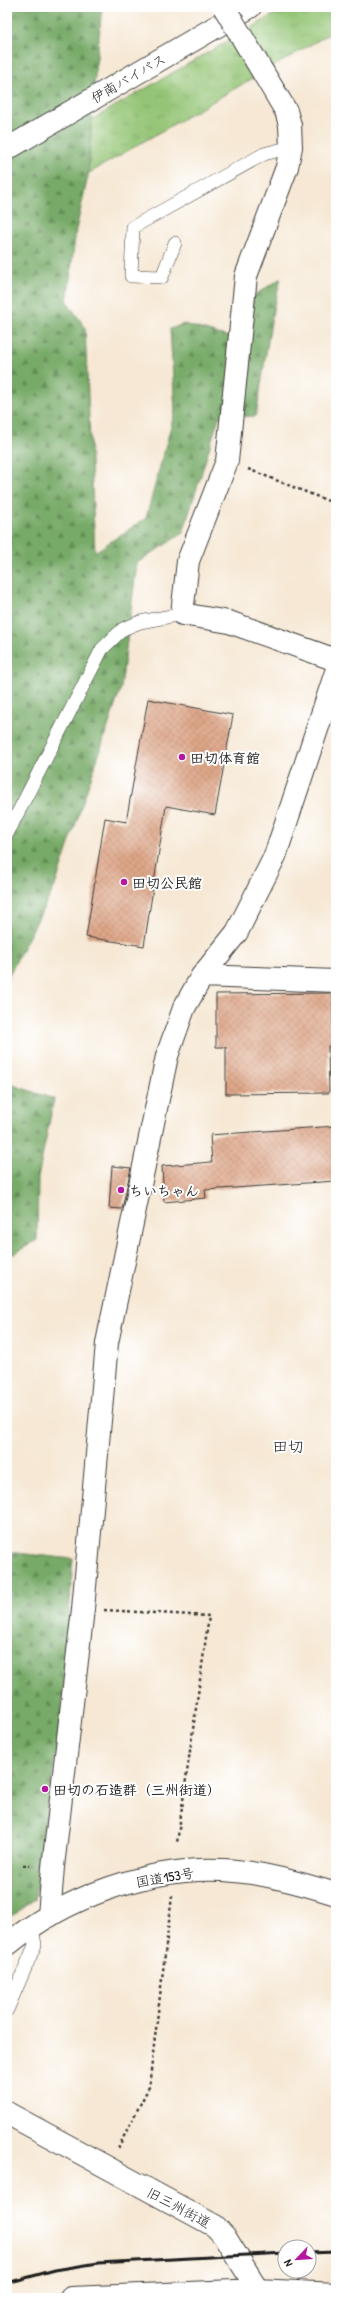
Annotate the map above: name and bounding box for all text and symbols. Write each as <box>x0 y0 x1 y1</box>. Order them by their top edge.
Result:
street label: 伊南バイパス <box>87 49 169 107</box>
place label: 田切体育館 <box>190 748 260 767</box>
marker: 田切体育館 <box>177 752 187 762</box>
place label: 田切公民館 <box>132 873 202 892</box>
marker: 田切公民館 <box>119 877 129 887</box>
place label: ちいちゃん <box>129 1181 199 1200</box>
marker: ちいちゃん <box>116 1185 126 1195</box>
district label: 田切 <box>272 1435 304 1457</box>
place label: 田切の石造群（三州街道） <box>53 1780 221 1799</box>
marker: 田切の石造群（三州街道） <box>40 1784 50 1794</box>
street label: 国道153号 <box>134 1862 196 1892</box>
street label: 旧三州街道 <box>144 2182 214 2232</box>
north arrow <box>277 2239 317 2279</box>
text: N <box>280 2257 296 2269</box>

